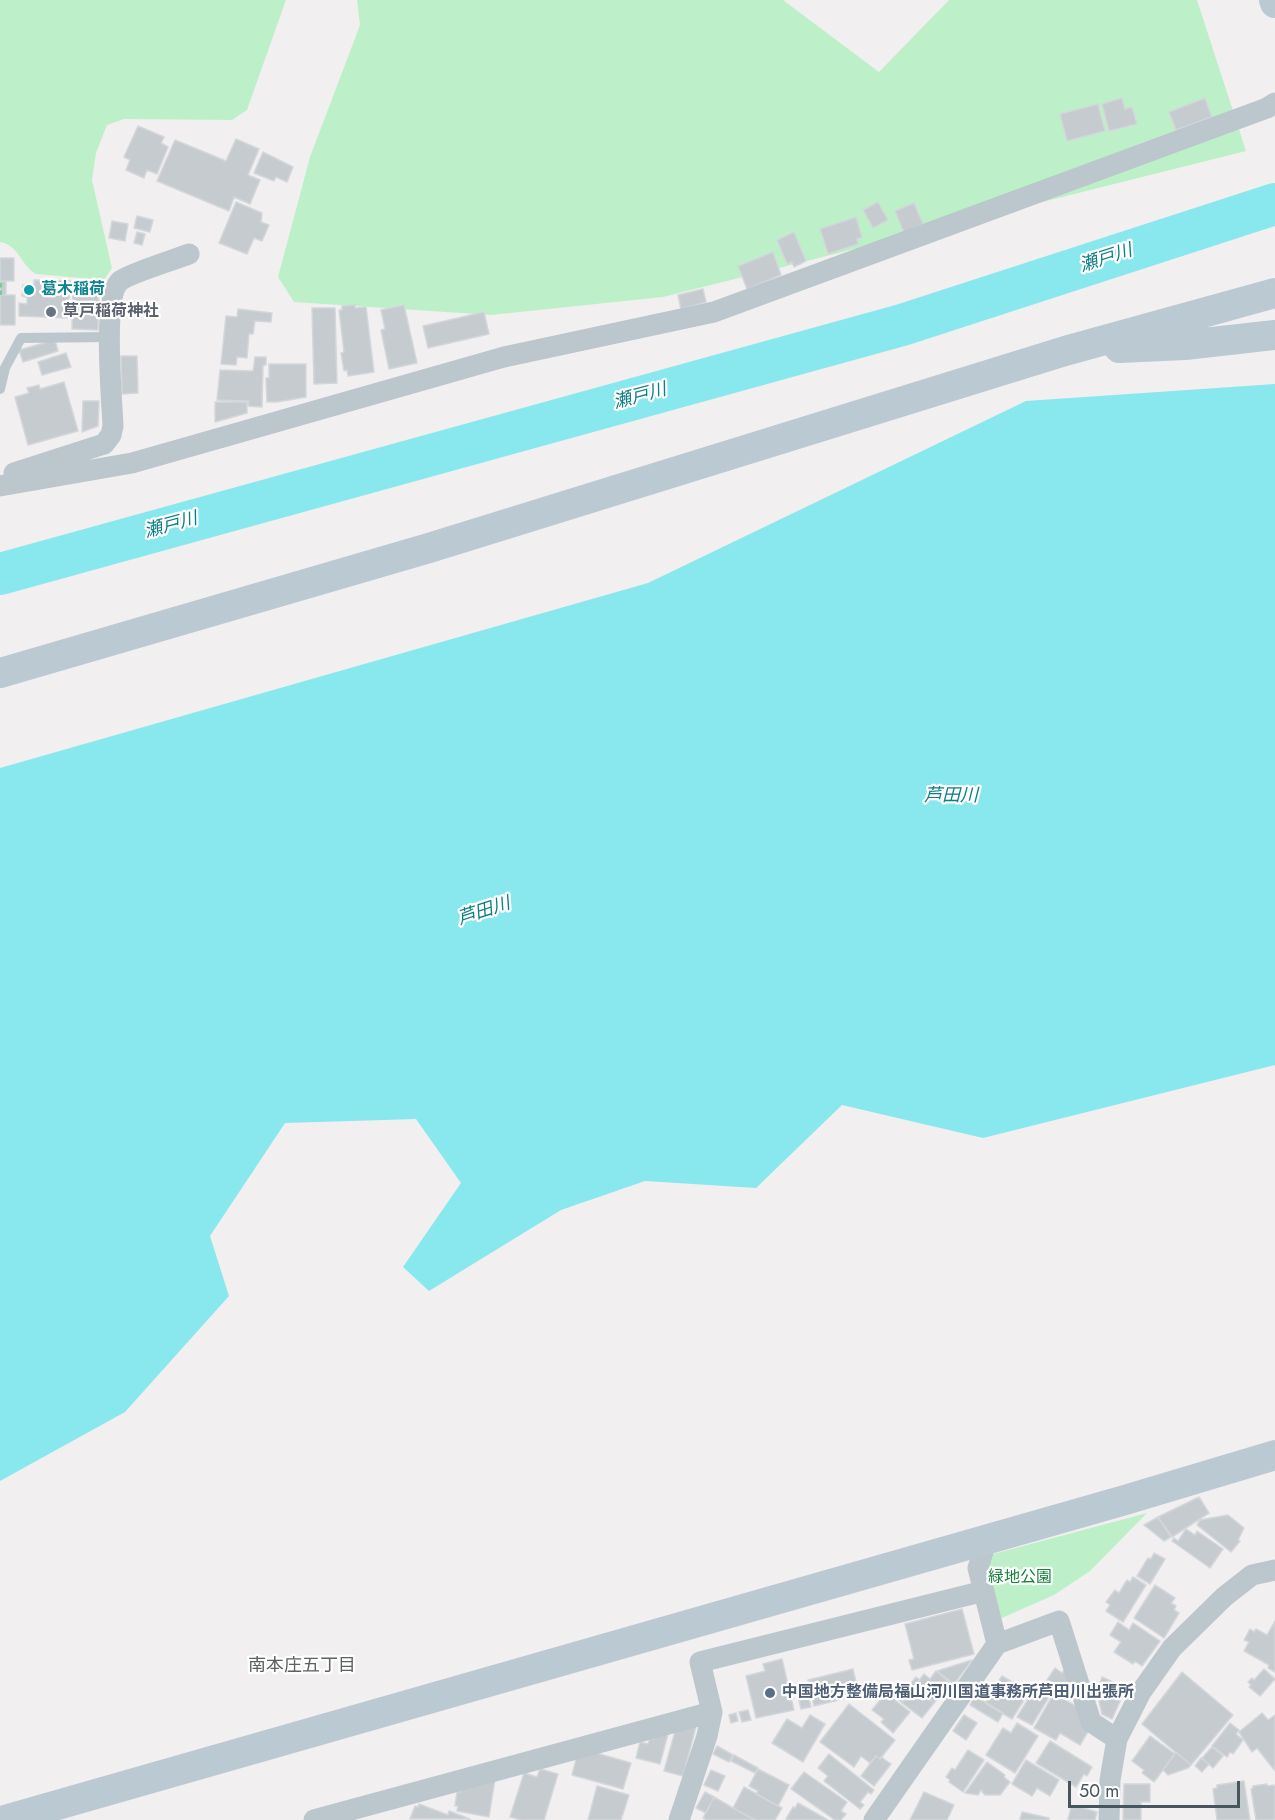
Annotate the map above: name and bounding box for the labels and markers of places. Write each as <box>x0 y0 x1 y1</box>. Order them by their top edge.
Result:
place label: 葛木稲荷 <box>41 280 105 300</box>
marker: 葛木稲荷 <box>22 283 36 297</box>
place label: 草戸稲荷神社 <box>63 302 159 322</box>
marker: 草戸稲荷神社 <box>44 305 58 319</box>
place label: 中国地方整備局福山河川国道事務所芦田川出張所 <box>782 1683 1134 1703</box>
marker: 中国地方整備局福山河川国道事務所芦田川出張所 <box>763 1686 777 1700</box>

